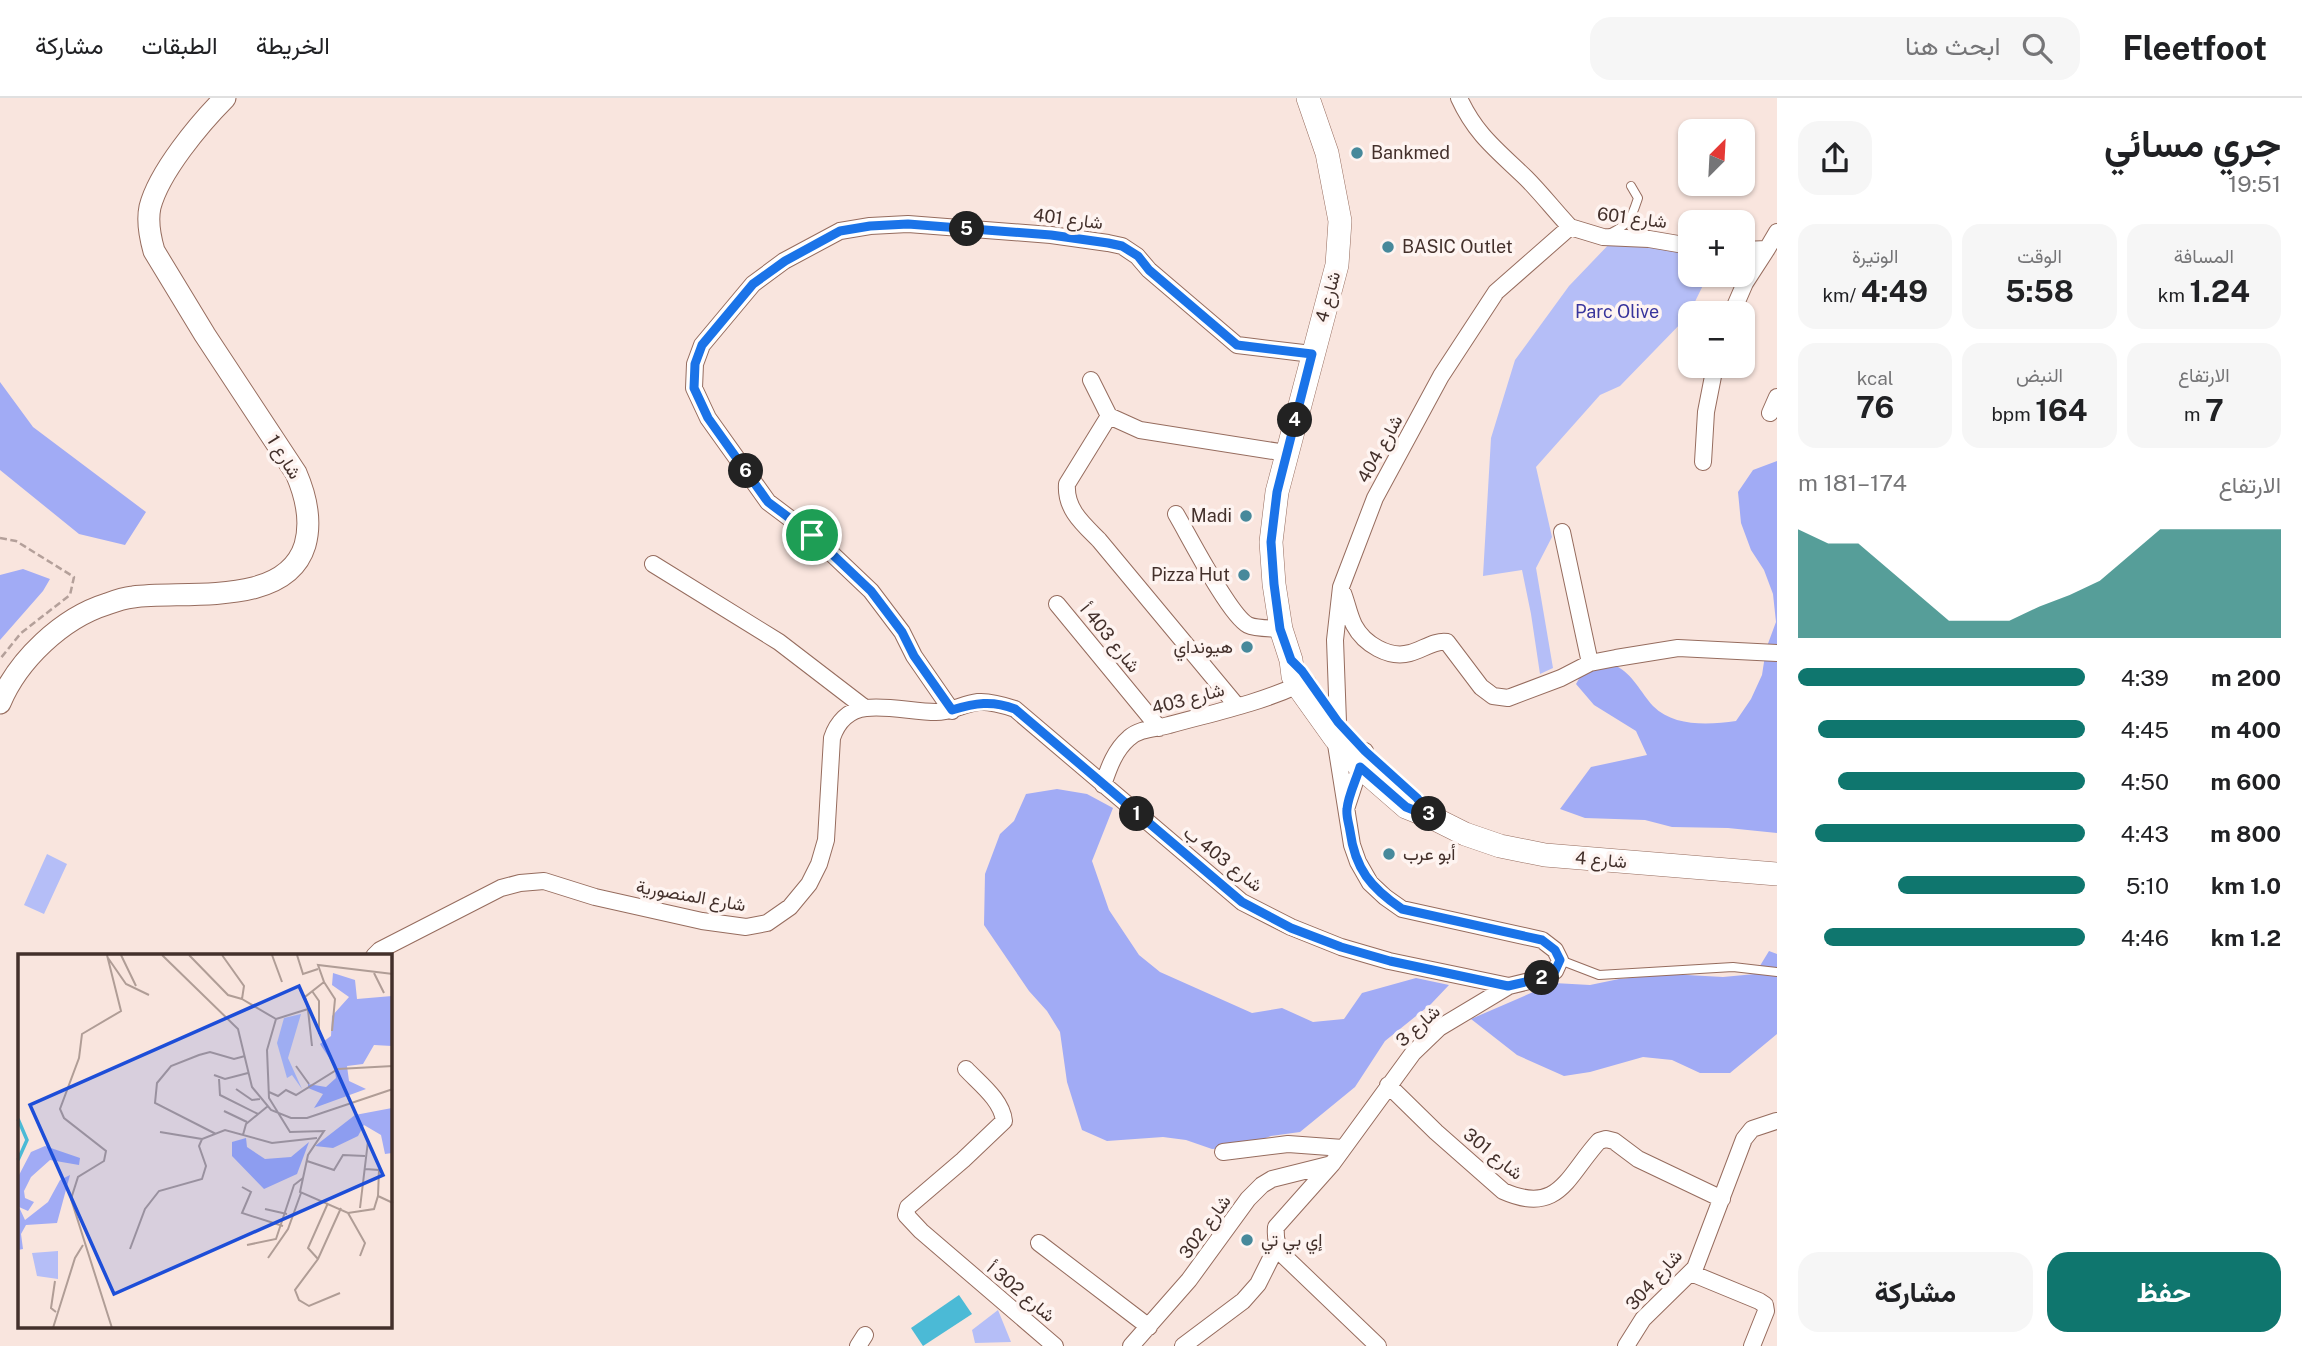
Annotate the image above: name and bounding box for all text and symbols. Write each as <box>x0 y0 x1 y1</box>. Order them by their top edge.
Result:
search box <box>1590 17 2080 80</box>
icon: search <box>2018 29 2056 67</box>
text: Fleetfoot <box>2122 29 2267 67</box>
text: ابحث هنا <box>1905 30 2000 61</box>
text: مشاركة <box>35 31 103 59</box>
text: الطبقات <box>141 31 218 59</box>
text: الخريطة <box>256 31 330 59</box>
north arrow <box>1678 119 1755 196</box>
map controls <box>1678 119 1755 378</box>
button: share <box>1798 121 1872 195</box>
text: جري مسائي <box>2104 121 2281 166</box>
place label: Bankmed <box>1371 142 1450 163</box>
marker: Bankmed <box>1349 145 1365 161</box>
text: 19:51 <box>2228 170 2281 197</box>
street label: شارع 601 <box>1596 203 1668 234</box>
street label: شارع 401 <box>1032 204 1104 235</box>
button: + <box>1678 210 1755 287</box>
pin: 5 <box>950 212 984 246</box>
text: 5 <box>960 217 973 239</box>
place label: BASIC Outlet <box>1402 236 1513 257</box>
marker: BASIC Outlet <box>1380 239 1396 255</box>
text: الوتيرة <box>1852 245 1898 267</box>
text: الوقت <box>2017 245 2062 267</box>
text: المسافة <box>2174 245 2234 267</box>
street label: شارع 4 <box>1311 269 1346 325</box>
text: 4:49 <box>1861 273 1928 309</box>
text: 5:58 <box>2005 273 2074 309</box>
text: 1.24 <box>2190 273 2250 309</box>
text: /km <box>1822 284 1861 306</box>
text: km <box>2158 284 2190 306</box>
park label: Parc Olive <box>1575 301 1659 322</box>
button: − <box>1678 301 1755 378</box>
text: النبض <box>2016 364 2063 386</box>
text: الارتفاع <box>2178 364 2230 386</box>
text: kcal <box>1857 367 1894 389</box>
text: 76 <box>1856 389 1894 425</box>
text: 164 <box>2035 392 2087 428</box>
text: 7 <box>2205 392 2224 428</box>
pin: 4 <box>1278 402 1312 438</box>
text: bpm <box>1992 403 2035 425</box>
text: m <box>2184 403 2205 425</box>
text: 4 <box>1288 408 1301 430</box>
street label: شارع 404 <box>1352 411 1408 487</box>
street label: شارع 1 <box>261 431 306 484</box>
pin: 6 <box>728 454 764 488</box>
text: 6 <box>739 459 752 481</box>
text: 174–181 m <box>1798 469 1907 496</box>
text: الارتفاع <box>2219 471 2281 498</box>
pin <box>782 505 842 565</box>
place label: Madi <box>1191 505 1232 526</box>
marker: Madi <box>1238 508 1254 524</box>
icon: arrive <box>793 516 831 554</box>
place label: Pizza Hut <box>1151 564 1230 585</box>
marker: Pizza Hut <box>1236 567 1252 583</box>
street label: شارع 403 أ <box>1075 599 1145 678</box>
place label: هيونداي <box>1173 636 1233 662</box>
marker: هيونداي <box>1239 639 1255 655</box>
text: 4:39 <box>2121 664 2169 691</box>
text: 200 m <box>2211 664 2281 691</box>
street label: شارع 403 <box>1149 679 1227 720</box>
text: 4:45 <box>2121 716 2169 743</box>
text: 400 m <box>2211 716 2281 743</box>
text: 4:50 <box>2121 768 2169 795</box>
text: 600 m <box>2211 768 2281 795</box>
pin: 1 <box>1120 796 1154 832</box>
pin: 3 <box>1412 796 1446 832</box>
text: 1 <box>1132 802 1141 824</box>
text: 3 <box>1422 802 1435 824</box>
text: 4:43 <box>2121 820 2169 847</box>
text: 800 m <box>2210 820 2281 847</box>
street label: شارع 403 ب <box>1178 821 1267 897</box>
place label: أبو عرب <box>1403 843 1456 865</box>
marker: أبو عرب <box>1381 846 1397 862</box>
street label: شارع 4 <box>1574 847 1628 874</box>
text: 5:10 <box>2126 872 2169 899</box>
text: 1.0 km <box>2211 872 2281 899</box>
street label: شارع المنصورية <box>634 876 748 917</box>
text: 4:46 <box>2121 924 2169 951</box>
text: 1.2 km <box>2211 924 2281 951</box>
inset map <box>18 954 392 1328</box>
pin: 2 <box>1524 960 1560 996</box>
text: 2 <box>1535 966 1548 988</box>
street label: شارع 3 <box>1391 1000 1445 1052</box>
street label: شارع 301 <box>1458 1123 1527 1185</box>
street label: شارع 302 <box>1174 1191 1236 1264</box>
place label: إي بي تي <box>1261 1229 1322 1255</box>
marker: إي بي تي <box>1239 1232 1255 1248</box>
street label: شارع 304 <box>1621 1245 1688 1316</box>
button: مشاركة <box>1798 1252 2033 1332</box>
button: حفظ <box>2047 1252 2281 1332</box>
street label: شارع 302 أ <box>982 1257 1060 1328</box>

